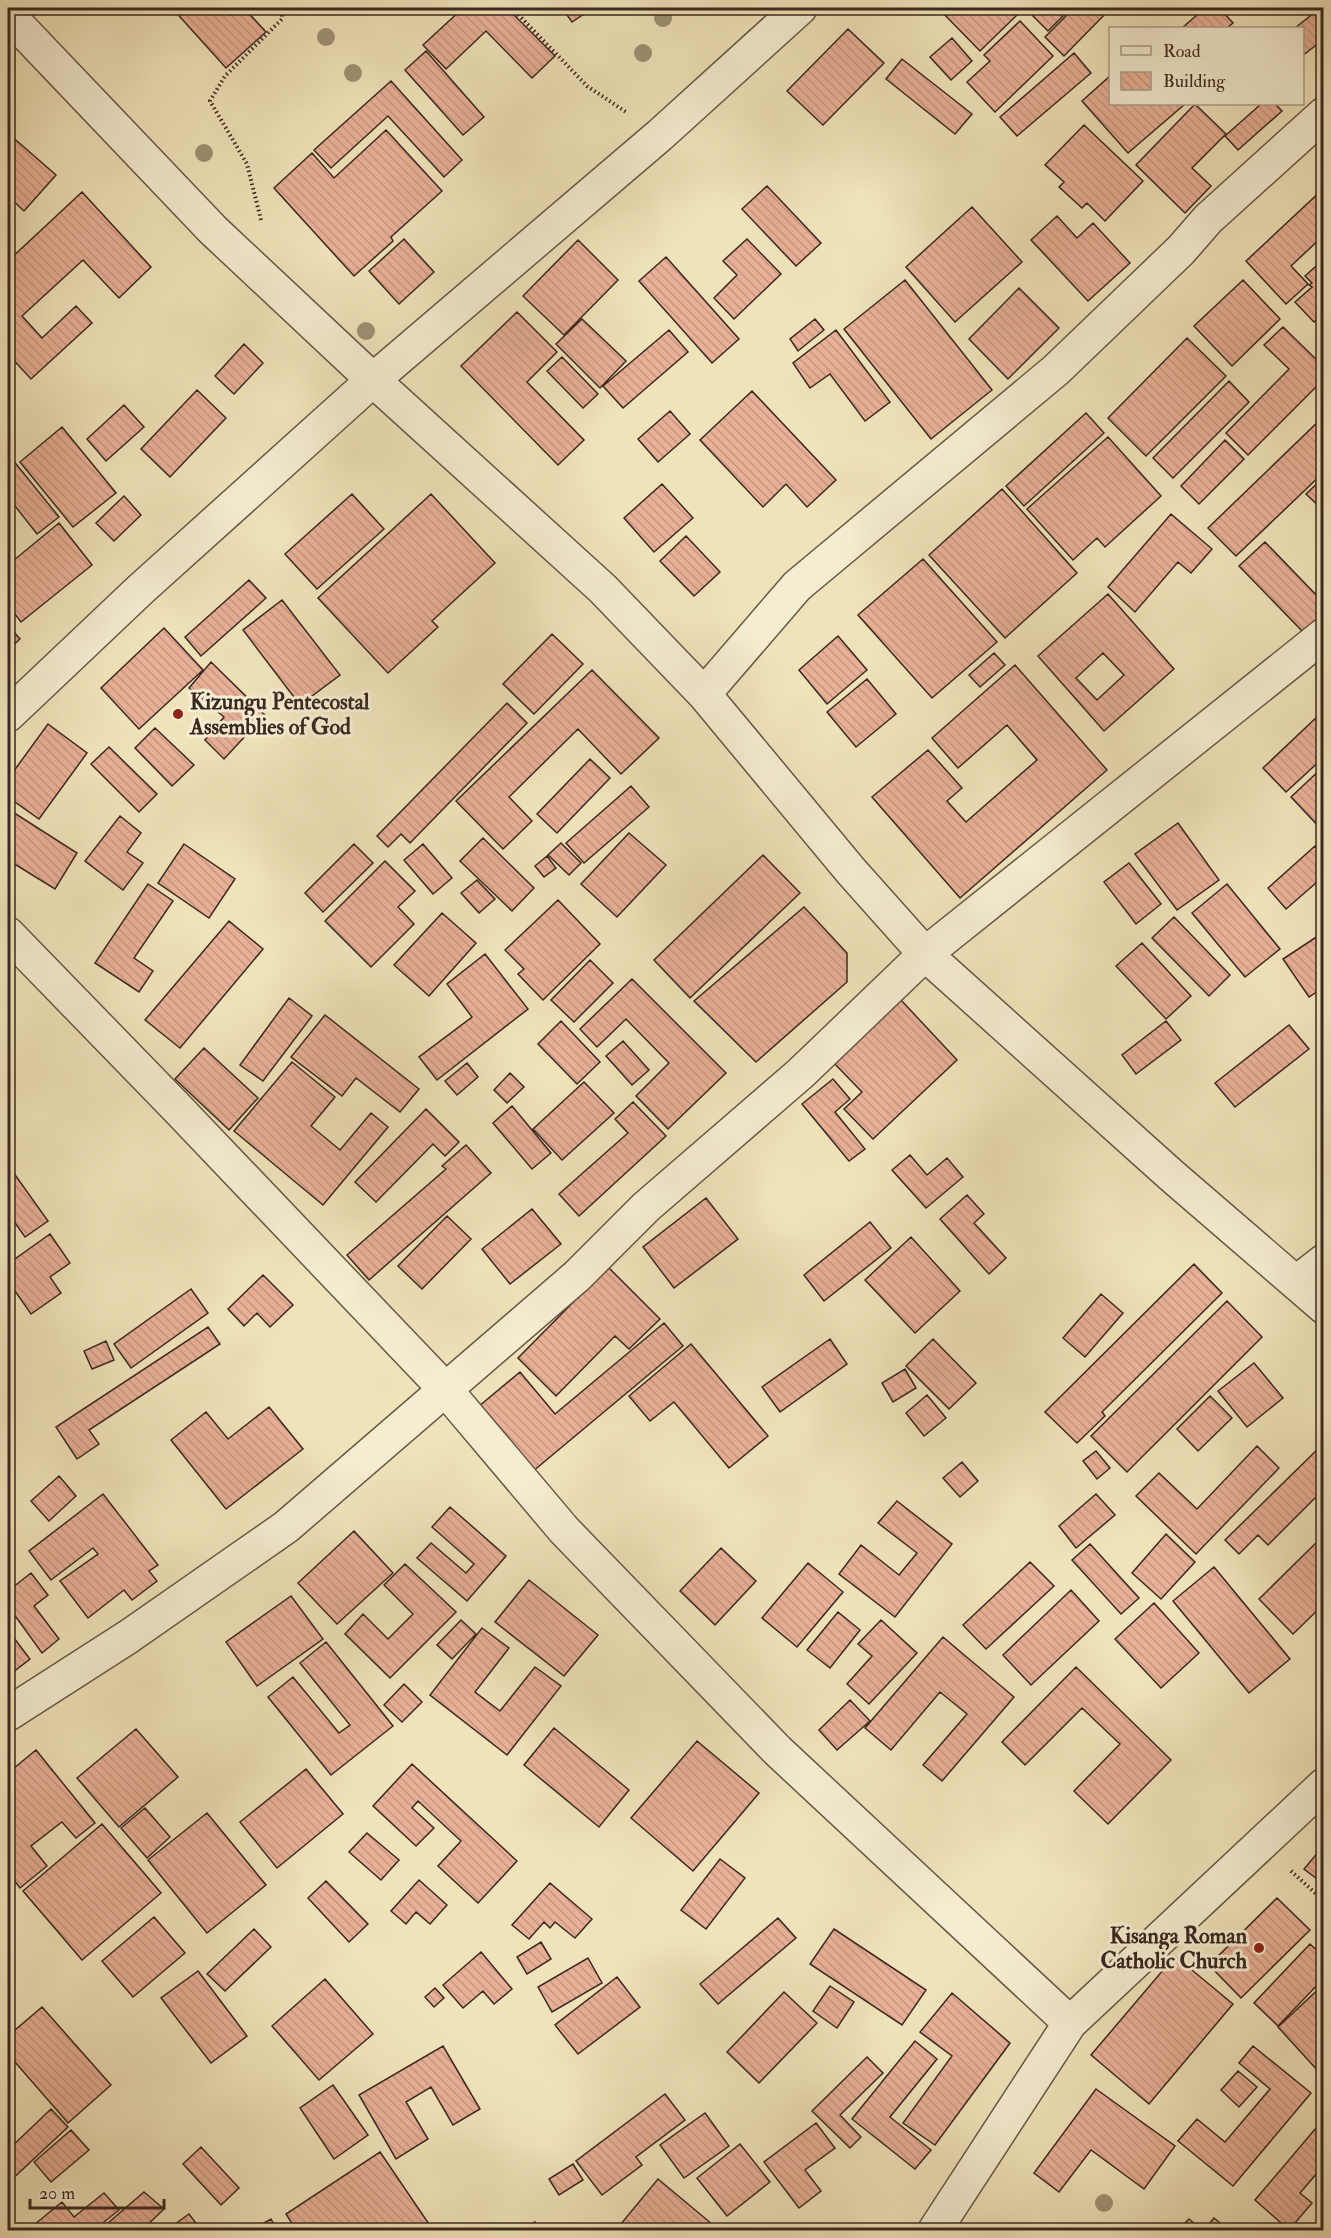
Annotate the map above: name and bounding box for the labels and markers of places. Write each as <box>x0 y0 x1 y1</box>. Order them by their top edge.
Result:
place label: Kizungu Pentecostal Assemblies of God <box>189 688 370 741</box>
marker: Kizungu Pentecostal Assemblies of God <box>171 707 185 721</box>
place label: Kisanga Roman Catholic Church <box>1100 1922 1248 1975</box>
marker: Kisanga Roman Catholic Church <box>1252 1941 1266 1955</box>

